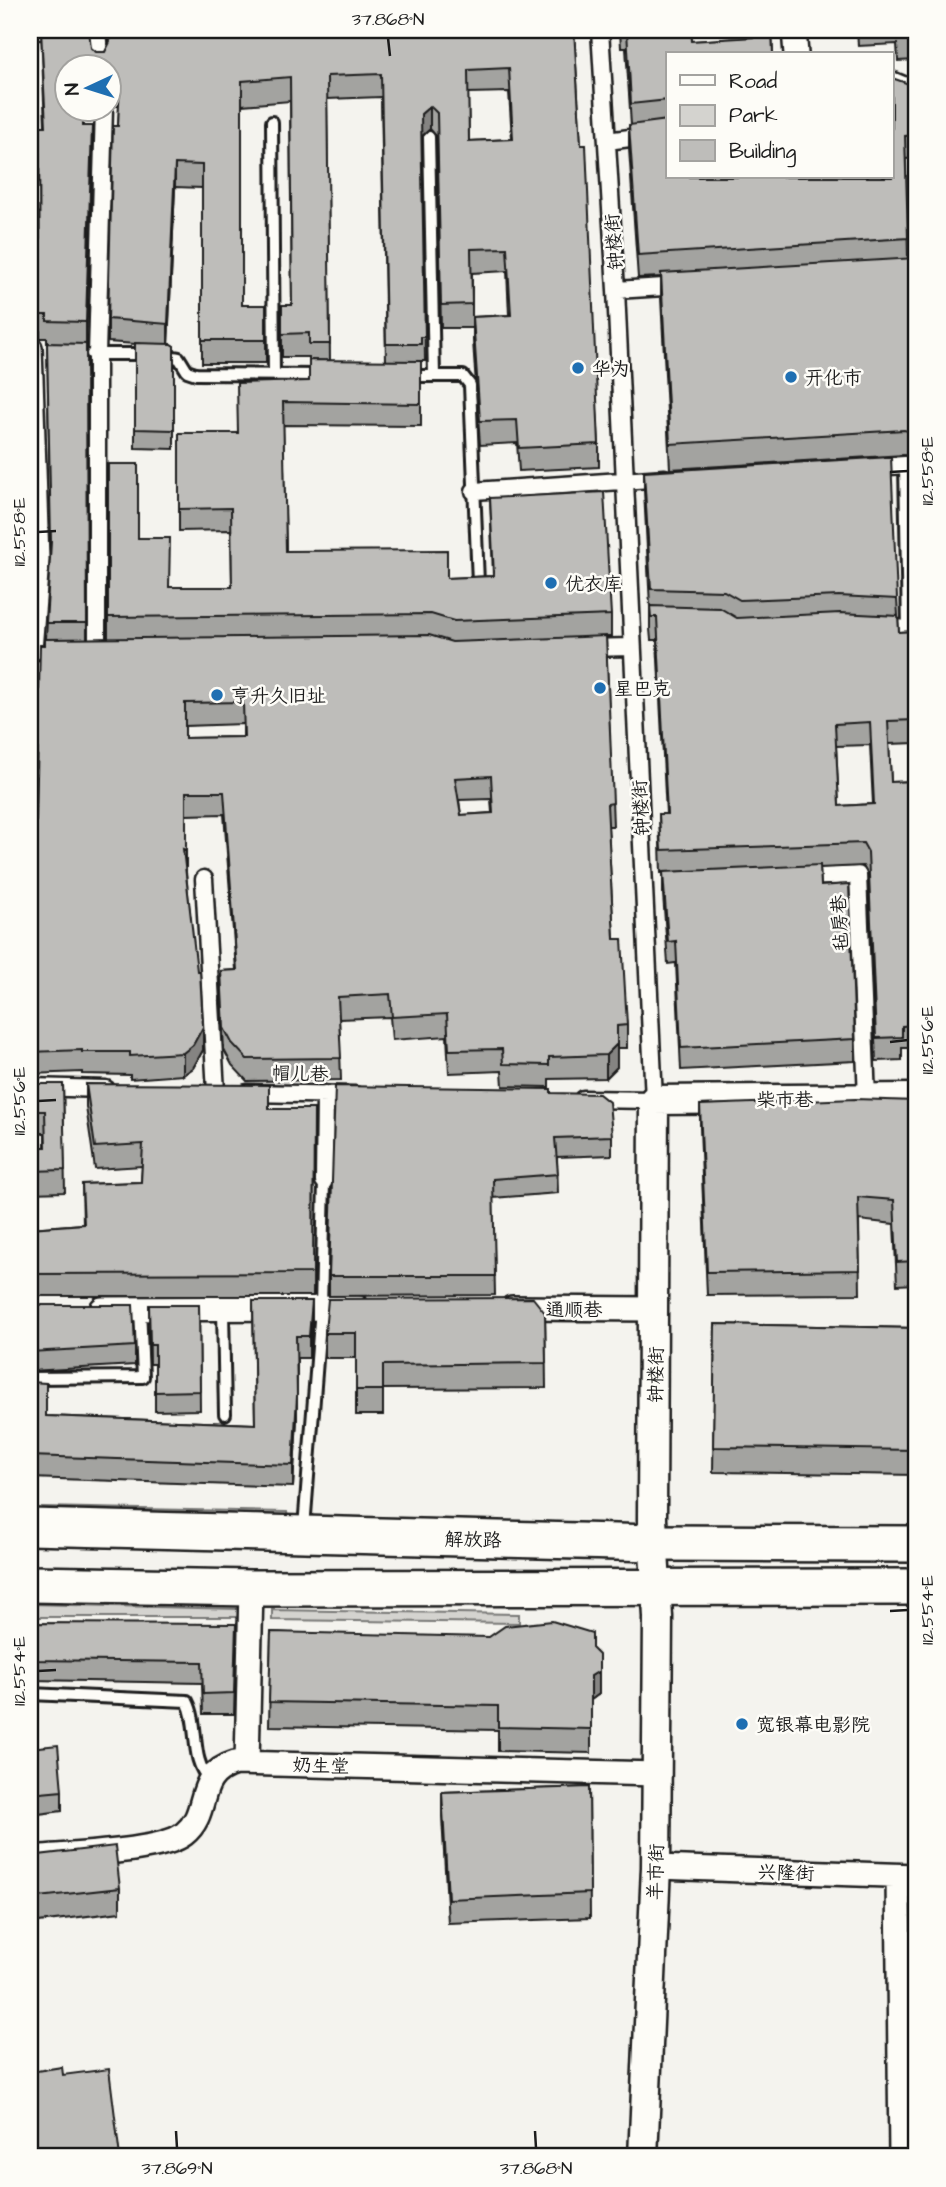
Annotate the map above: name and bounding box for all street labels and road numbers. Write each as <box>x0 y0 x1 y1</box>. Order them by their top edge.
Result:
street label: 钟楼街 <box>599 213 630 271</box>
street label: 钟楼街 <box>627 779 656 837</box>
street label: 毡房巷 <box>826 894 855 952</box>
street label: 帽儿巷 <box>271 1061 329 1088</box>
street label: 柴市巷 <box>756 1087 814 1114</box>
street label: 通顺巷 <box>545 1297 603 1324</box>
street label: 钟楼街 <box>643 1346 670 1404</box>
street label: 解放路 <box>444 1527 502 1554</box>
street label: 奶生堂 <box>292 1752 350 1781</box>
street label: 羊市街 <box>642 1843 671 1901</box>
street label: 兴隆街 <box>757 1859 815 1888</box>

